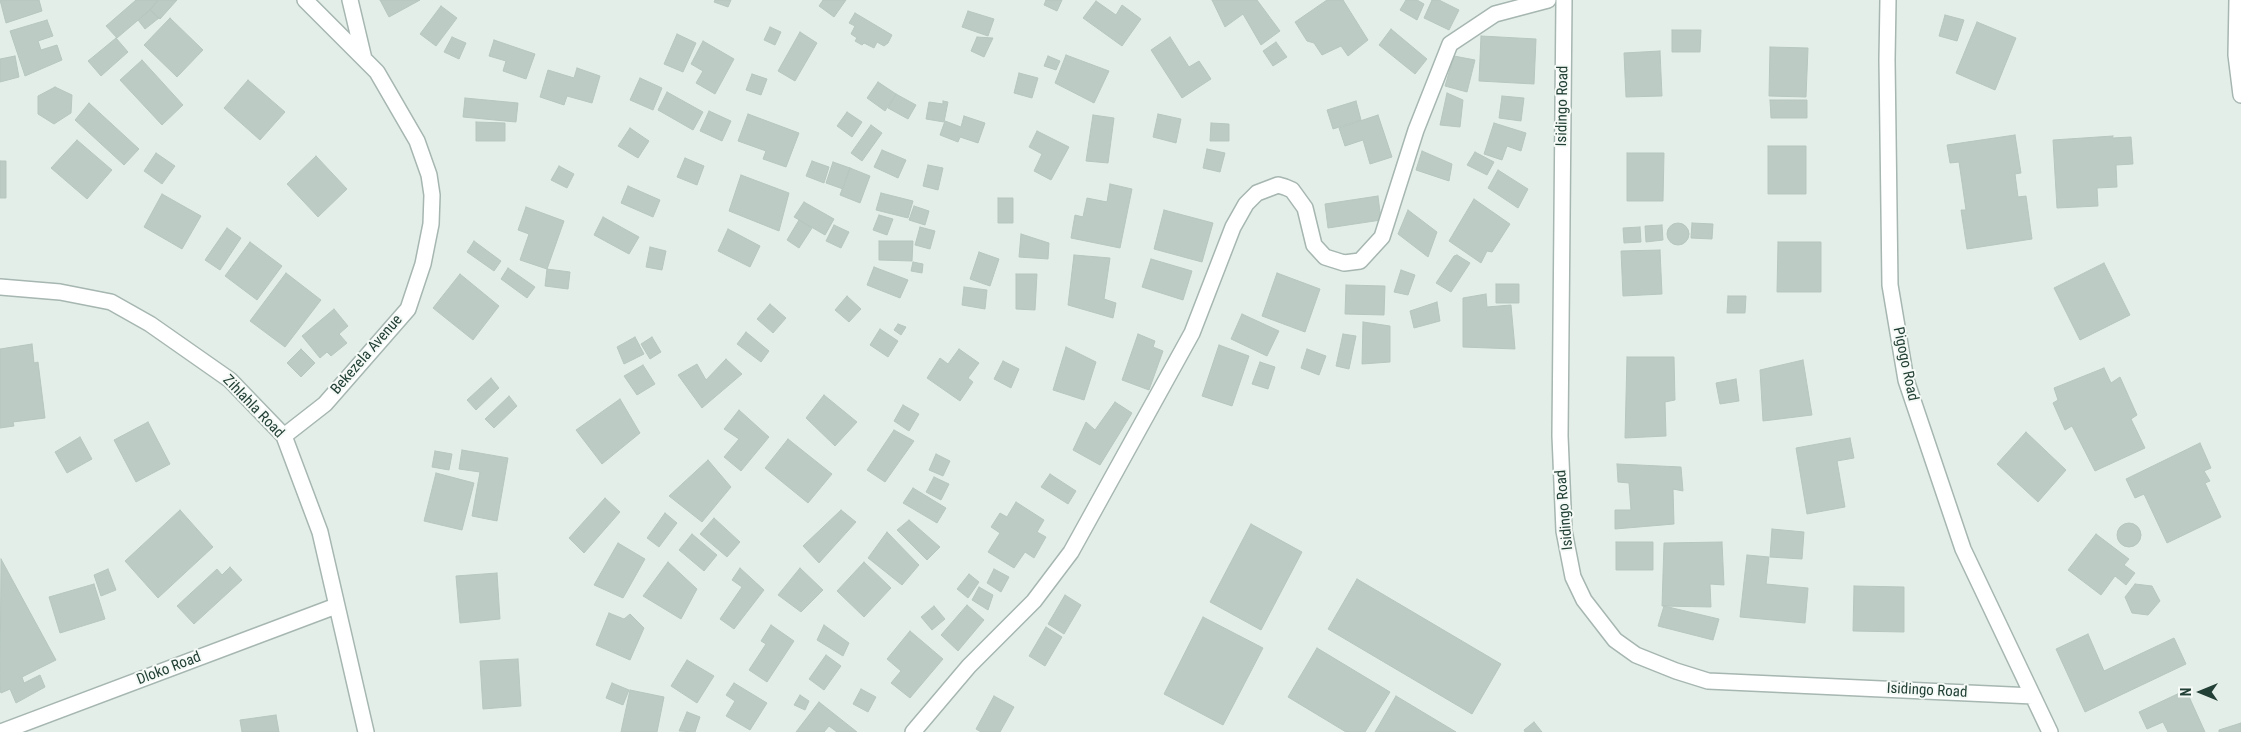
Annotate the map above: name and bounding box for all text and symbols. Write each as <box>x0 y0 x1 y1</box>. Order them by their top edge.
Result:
street label: Isidingo Road <box>1553 66 1573 146</box>
street label: Bekezela Avenue <box>328 312 406 398</box>
street label: Pigogo Road <box>1888 325 1922 403</box>
street label: Zihlahla Road <box>219 372 287 442</box>
street label: Isidingo Road <box>1553 469 1577 551</box>
street label: Dloko Road <box>134 649 204 689</box>
north arrow <box>2176 667 2226 717</box>
street label: Isidingo Road <box>1886 680 1968 702</box>
text: N <box>2178 688 2194 696</box>

